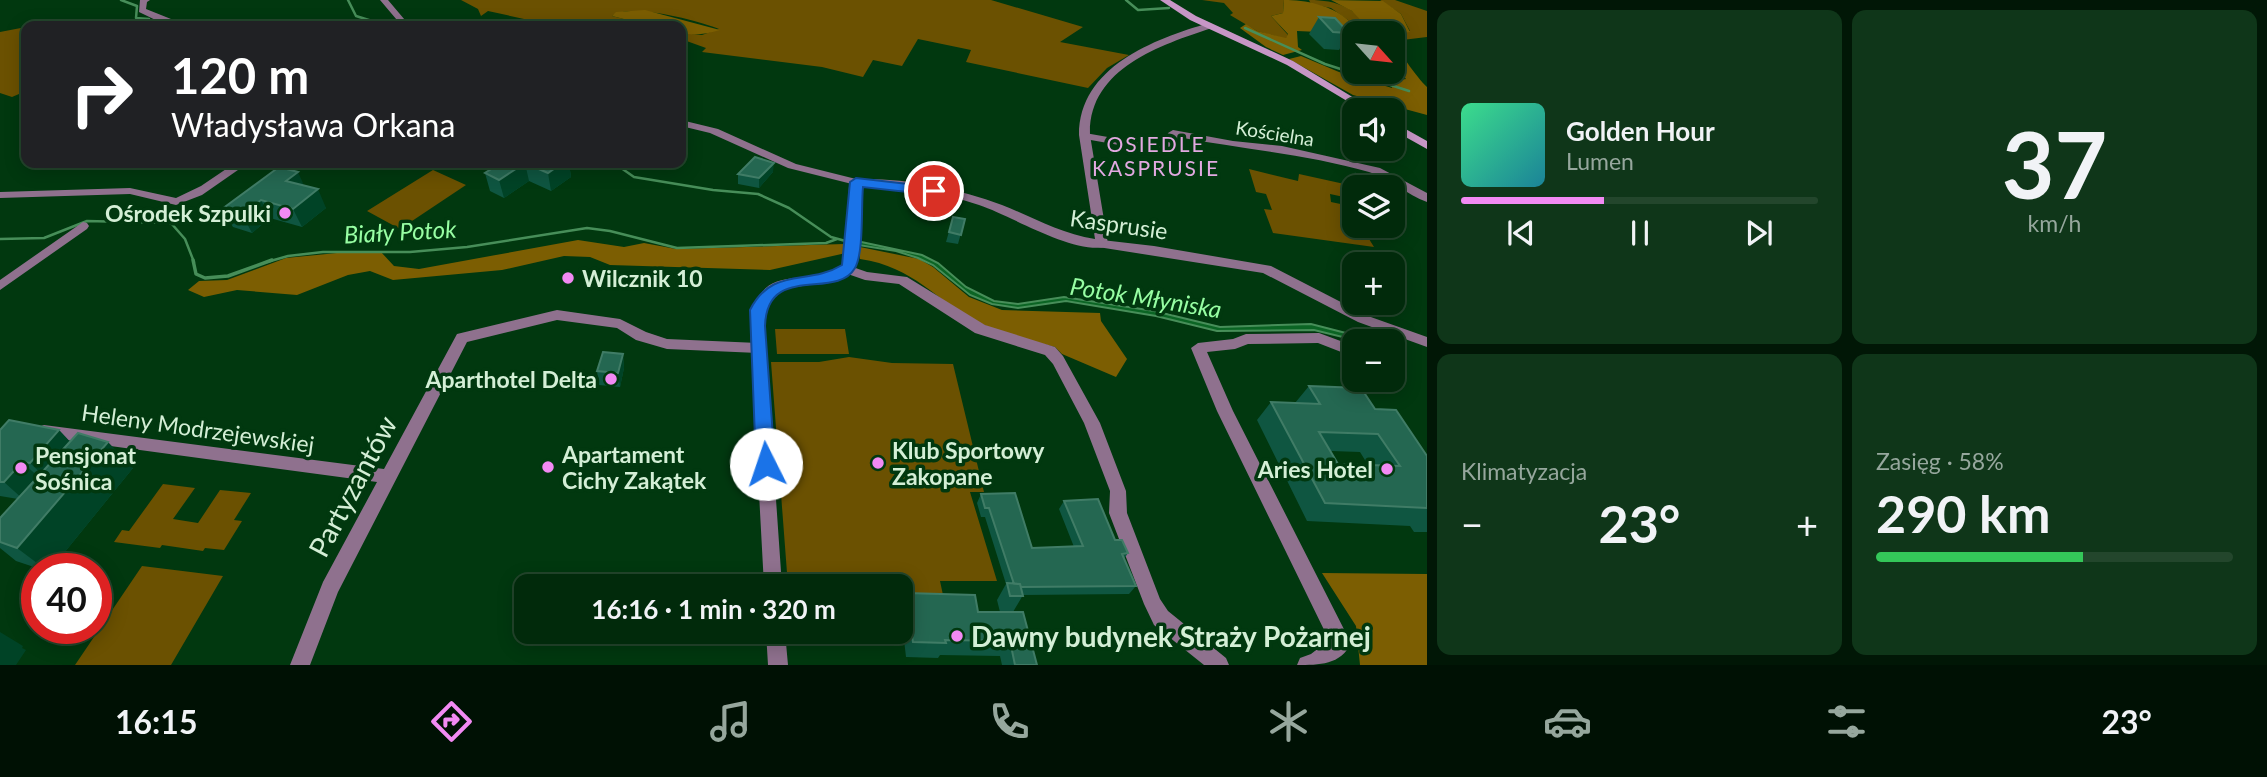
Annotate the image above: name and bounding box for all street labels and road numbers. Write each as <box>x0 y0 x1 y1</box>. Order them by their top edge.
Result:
street label: Kościelna <box>1234 115 1316 151</box>
street label: Kasprusie <box>1068 203 1170 245</box>
street label: Heleny Modrzejewskiej <box>80 398 316 458</box>
street label: Partyzantów <box>301 410 403 562</box>

